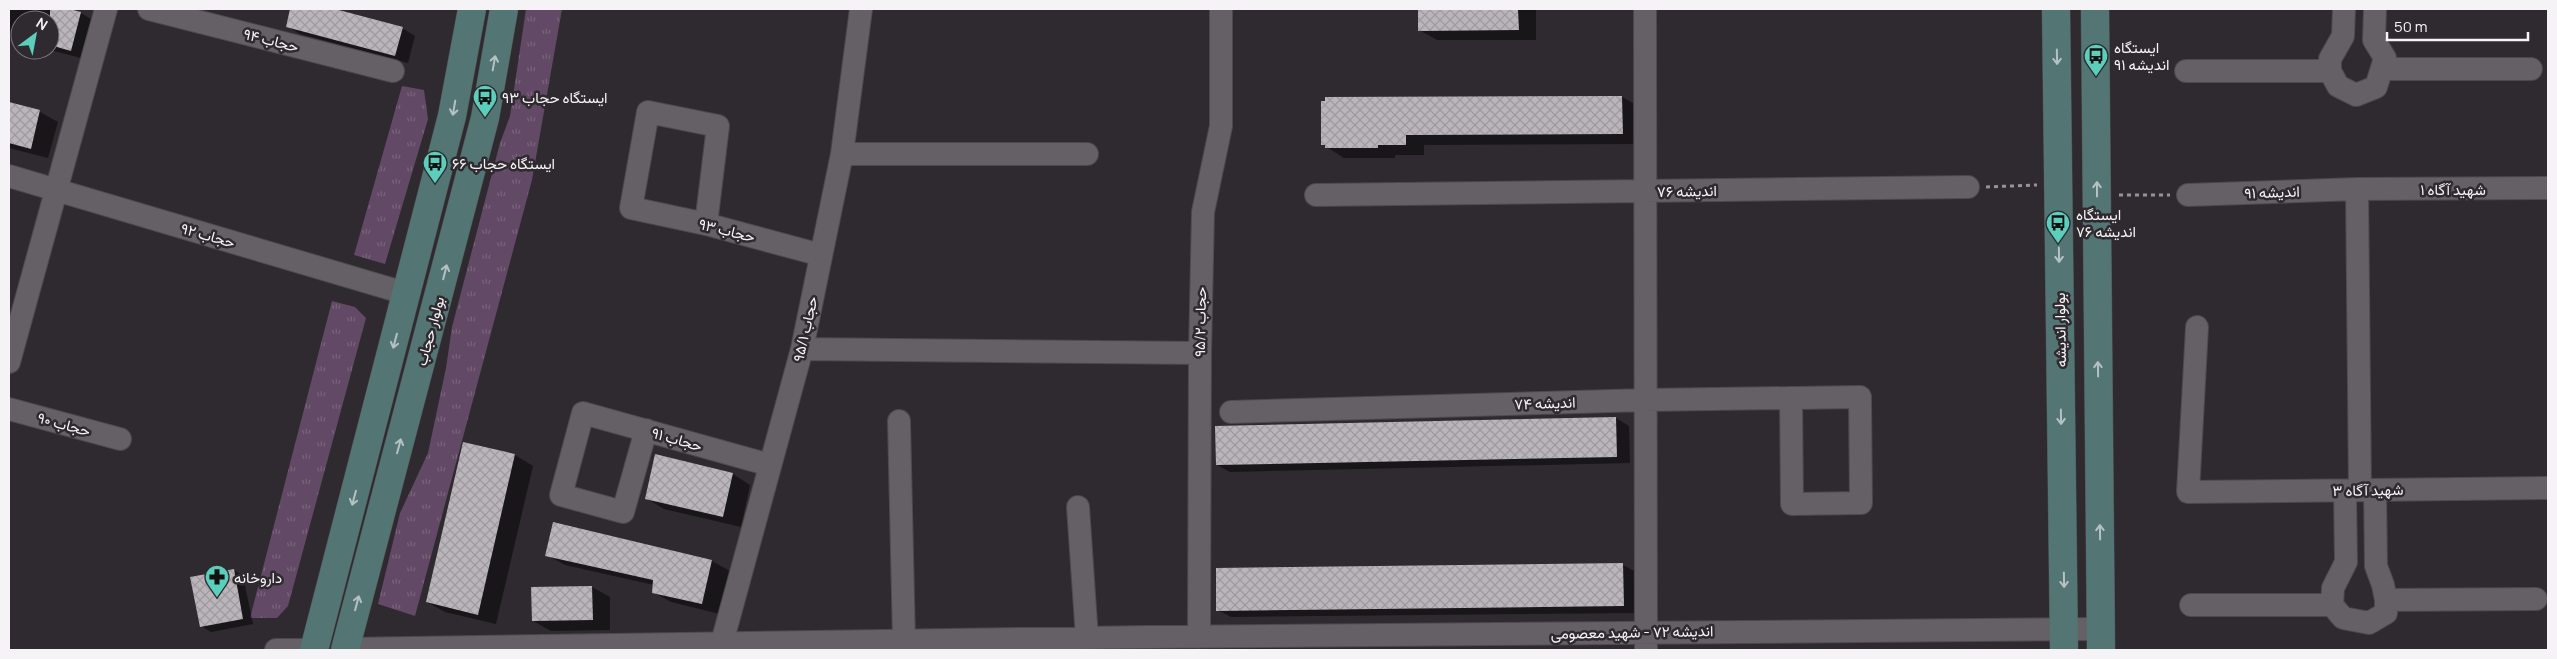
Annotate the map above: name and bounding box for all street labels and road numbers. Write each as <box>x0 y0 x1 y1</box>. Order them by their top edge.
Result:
street label: حجاب ۹۴ <box>241 23 301 57</box>
street label: شهید آگاه ۱ <box>2420 179 2486 200</box>
street label: اندیشه ۷۶ <box>1657 180 1717 202</box>
street label: اندیشه ۹۱ <box>2244 181 2300 203</box>
street label: حجاب ۹۳ <box>697 213 757 247</box>
street label: حجاب ۹۲ <box>178 217 238 253</box>
street label: حجاب ۹۵/۲ <box>1189 287 1211 357</box>
street label: بولوار اندیشه <box>2049 293 2071 367</box>
street label: بولوار حجاب <box>411 294 449 368</box>
street label: حجاب ۹۵/۱ <box>787 294 823 364</box>
street label: اندیشه ۷۴ <box>1514 391 1576 415</box>
street label: حجاب ۹۰ <box>35 407 93 441</box>
street label: حجاب ۹۱ <box>649 422 705 456</box>
street label: شهید آگاه ۳ <box>2332 479 2404 501</box>
street label: اندیشه ۷۲ - شهید معصومی <box>1550 620 1714 644</box>

